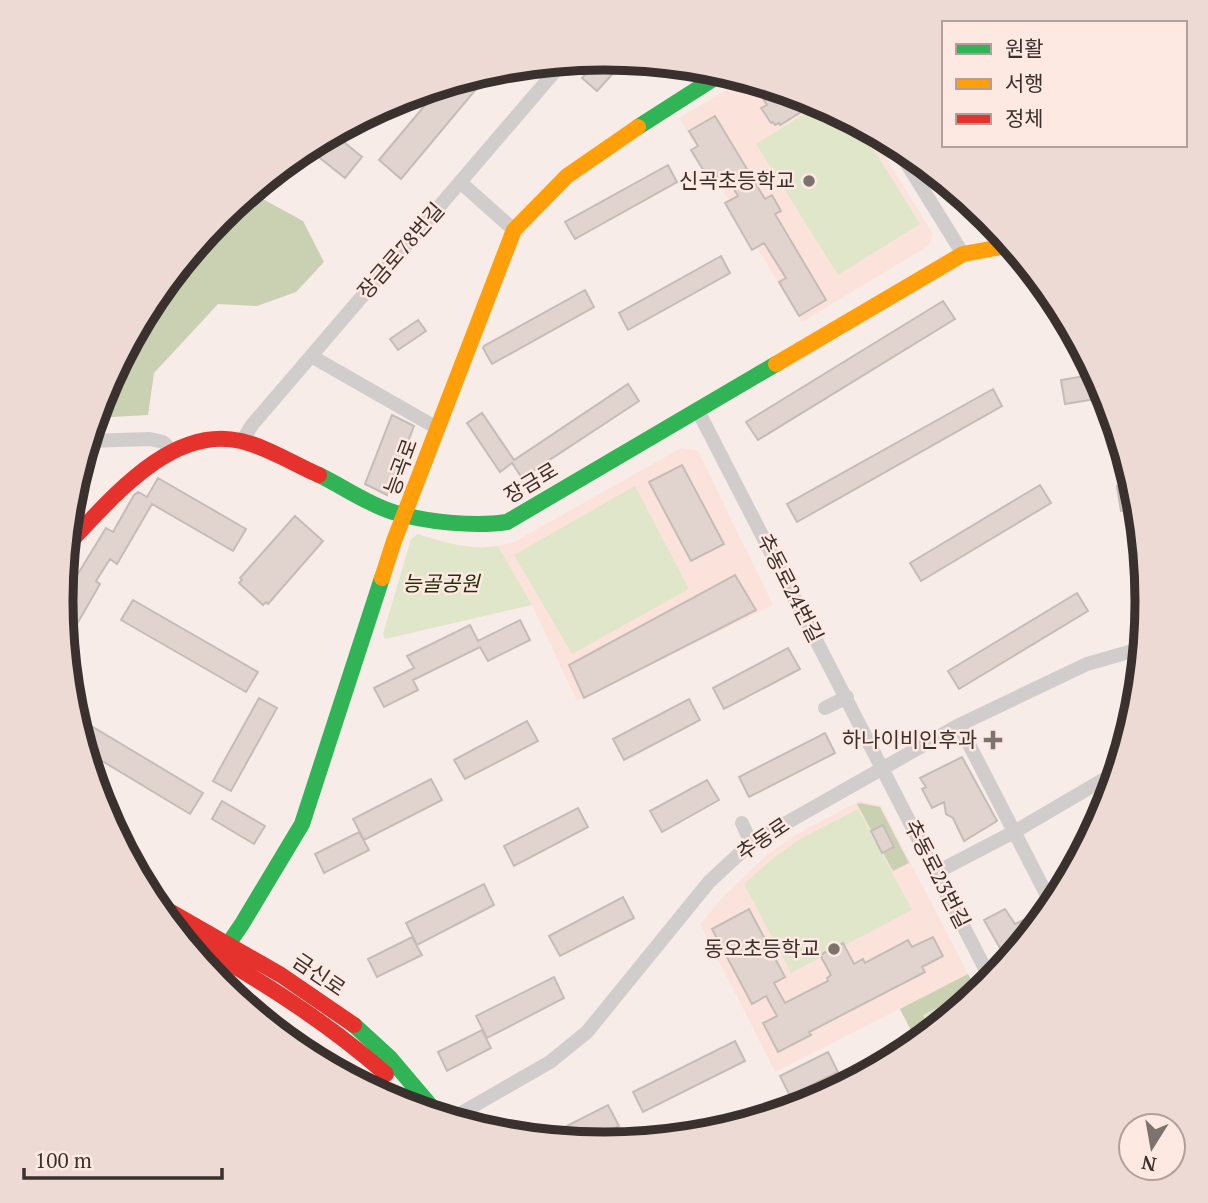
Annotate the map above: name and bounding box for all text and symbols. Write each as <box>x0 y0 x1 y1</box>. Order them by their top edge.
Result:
legend <box>942 21 1187 147</box>
text: 원활 <box>1005 34 1044 62</box>
text: 서행 <box>1005 69 1044 97</box>
text: 정체 <box>1005 104 1044 132</box>
place label: 신곡초등학교 <box>679 166 795 194</box>
marker: 신곡초등학교 <box>801 173 817 189</box>
street label: 장금로78번길 <box>351 196 450 304</box>
street label: 능곡로 <box>377 435 423 499</box>
street label: 장금로 <box>498 455 563 509</box>
street label: 추동로24번길 <box>751 528 830 647</box>
park label: 능골공원 <box>402 569 481 597</box>
place label: 하나이비인후과 <box>842 725 977 753</box>
marker: 하나이비인후과 <box>983 730 1003 750</box>
street label: 추동로 <box>731 810 794 866</box>
street label: 추동로23번길 <box>898 814 977 933</box>
place label: 동오초등학교 <box>704 934 820 962</box>
marker: 동오초등학교 <box>826 941 842 957</box>
street label: 금신로 <box>288 946 351 1002</box>
north arrow <box>1117 1112 1187 1182</box>
scale bar <box>24 1136 222 1180</box>
text: 100 m <box>35 1146 92 1174</box>
text: N <box>1139 1150 1158 1178</box>

